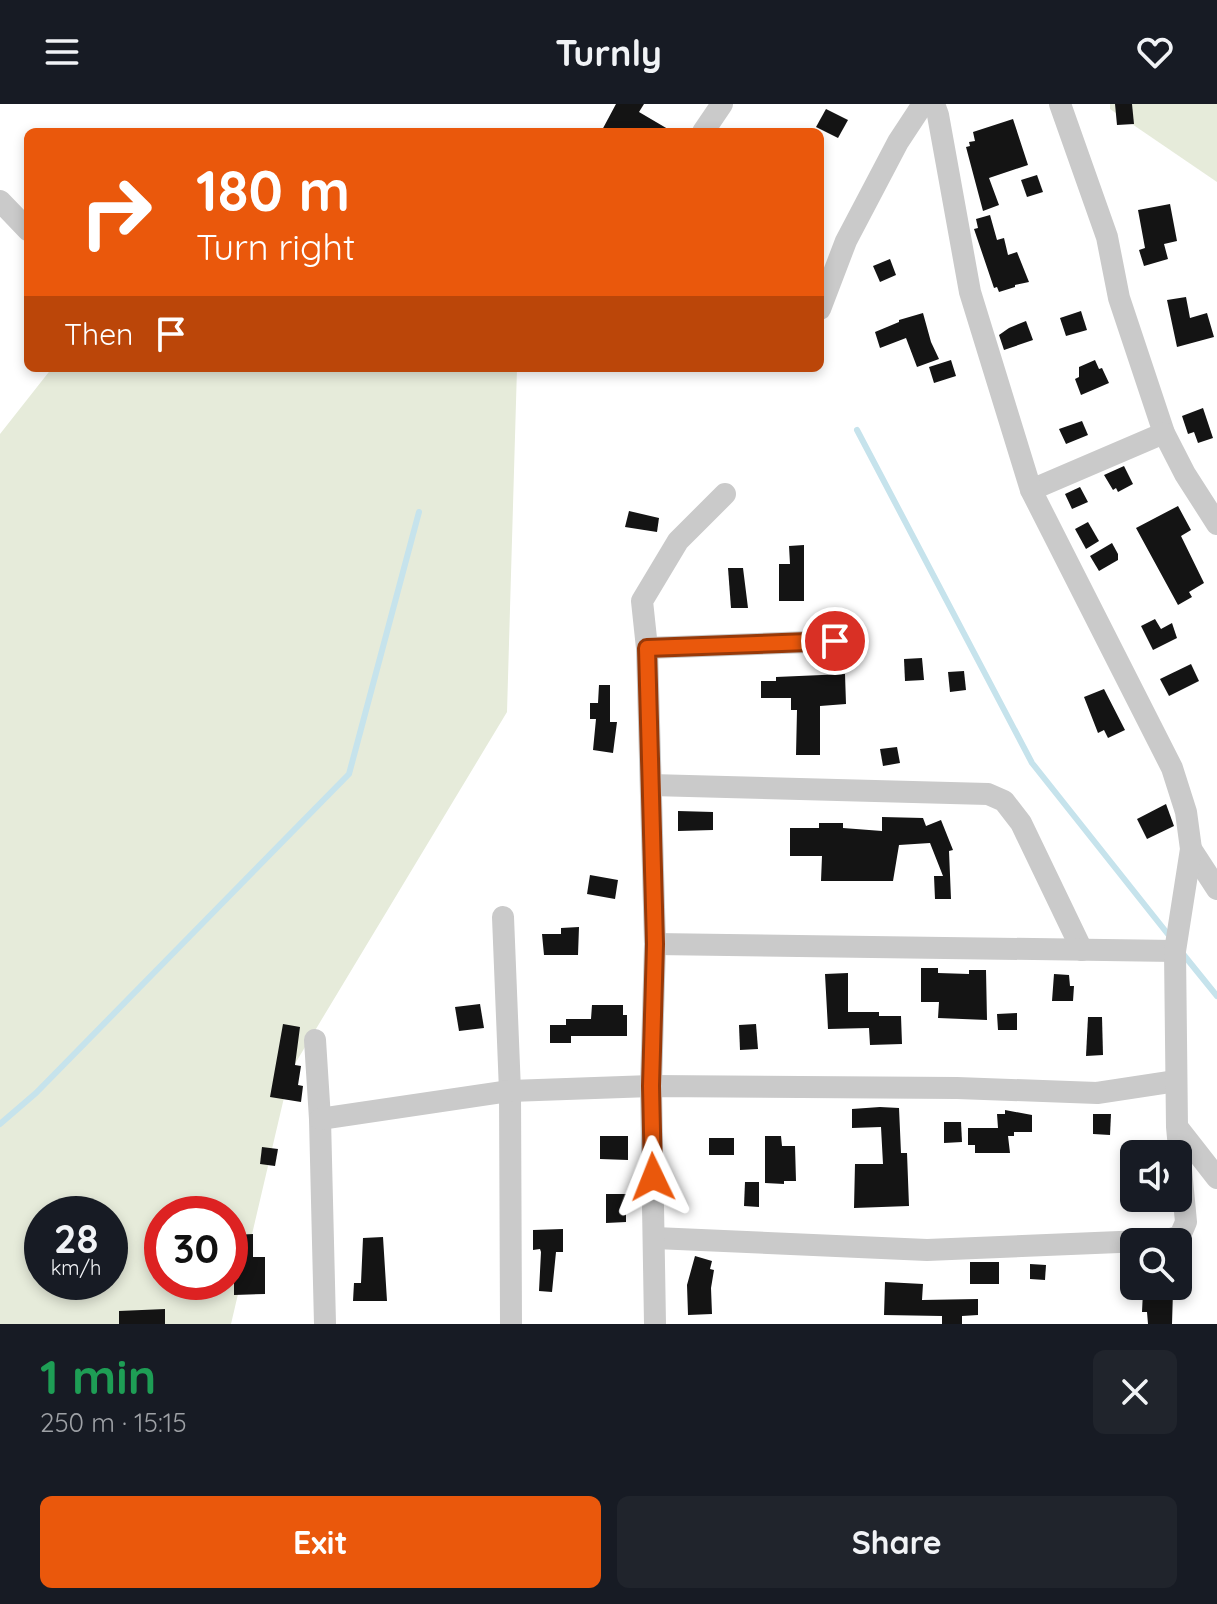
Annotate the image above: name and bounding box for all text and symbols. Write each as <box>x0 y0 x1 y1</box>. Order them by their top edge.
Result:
icon: menu <box>40 30 84 74</box>
text: Turnly <box>555 30 662 75</box>
icon: heart <box>1133 30 1177 74</box>
text: 180 m <box>196 155 350 225</box>
icon: right <box>64 160 168 264</box>
text: Turn right <box>196 224 355 269</box>
icon: arrive <box>149 312 193 356</box>
text: Then <box>64 315 133 353</box>
pin <box>801 607 869 675</box>
icon: arrive <box>813 619 857 663</box>
position arrow <box>611 1135 695 1219</box>
map controls <box>1120 1140 1192 1300</box>
button: sound <box>1120 1140 1192 1212</box>
speed limit sign: 30 <box>144 1196 248 1300</box>
text: 28 <box>54 1213 98 1263</box>
button: search <box>1120 1228 1192 1300</box>
text: km/h <box>51 1255 101 1280</box>
text: 1 min <box>40 1346 156 1406</box>
button: close <box>1093 1350 1177 1434</box>
text: 250 m · 15:15 <box>40 1406 187 1439</box>
button: Exit <box>40 1496 601 1588</box>
button: Share <box>617 1496 1177 1588</box>

